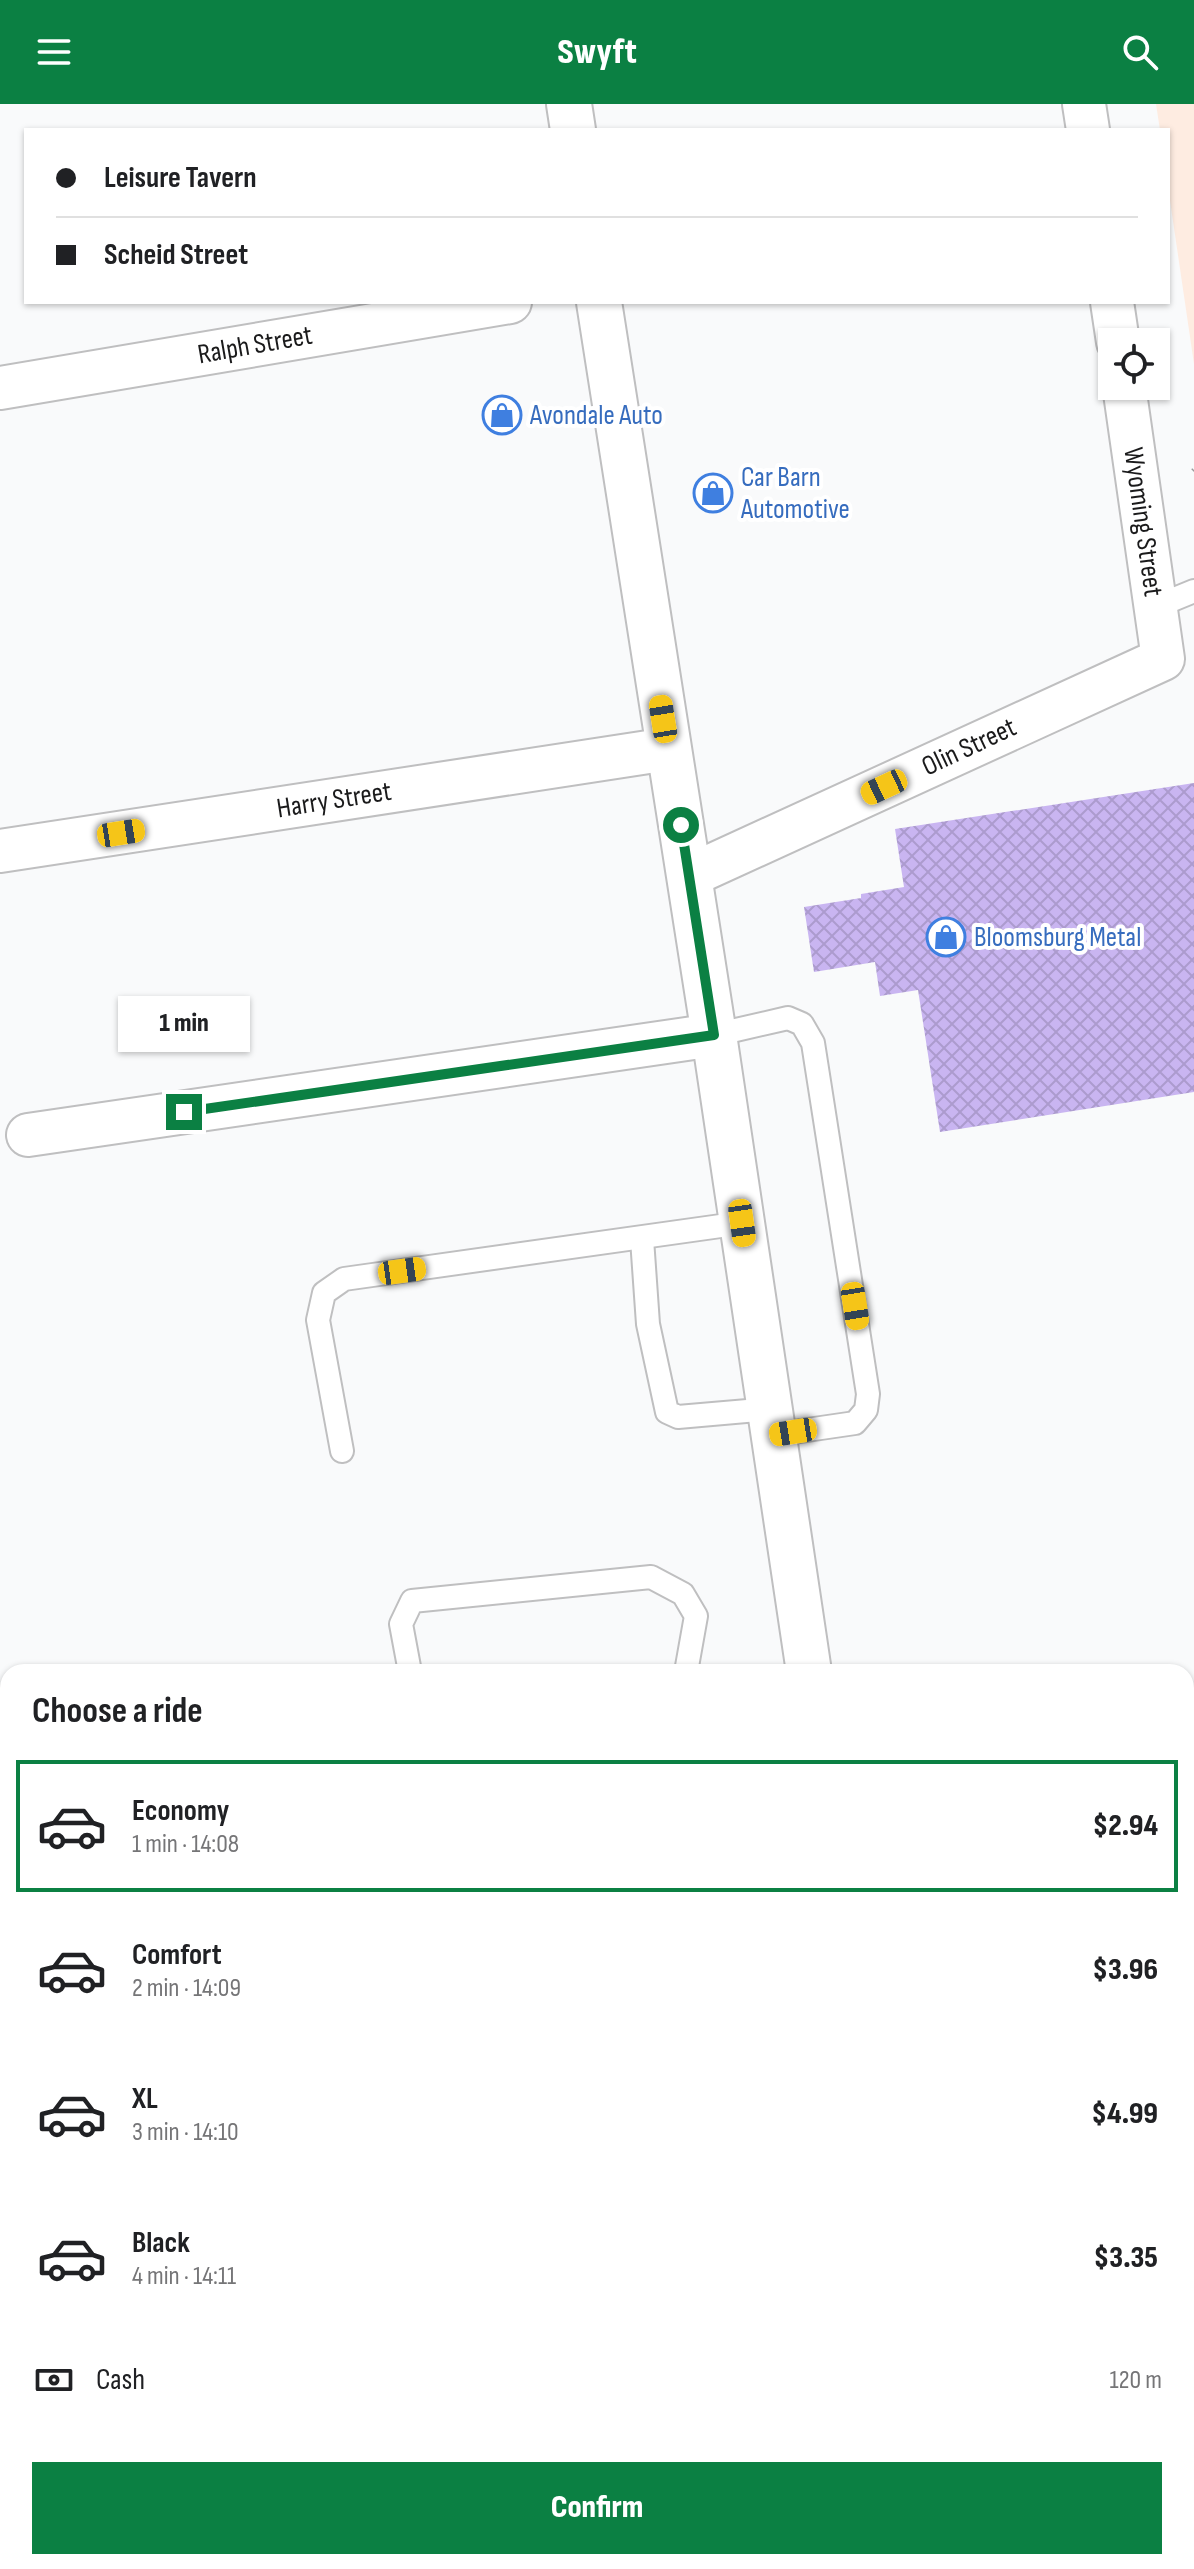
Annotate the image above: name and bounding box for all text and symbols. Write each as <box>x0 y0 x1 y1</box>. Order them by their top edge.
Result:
icon: menu <box>32 30 76 74</box>
icon: search <box>1118 30 1162 74</box>
text: Swyft <box>557 31 637 74</box>
text: Leisure Tavern <box>104 160 257 196</box>
text: Scheid Street <box>104 237 248 273</box>
street label: Ralph Street <box>195 319 315 371</box>
map controls <box>1098 328 1170 400</box>
button: locate <box>1098 328 1170 400</box>
shop icon: Avondale Auto <box>481 394 523 436</box>
place label: Avondale Auto <box>529 399 663 432</box>
street label: Wyoming Street <box>1116 445 1170 599</box>
place label: Car Barn Automotive <box>740 461 850 526</box>
shop icon: Car Barn Automotive <box>692 472 734 514</box>
car <box>647 693 679 745</box>
street label: Olin Street <box>917 711 1021 783</box>
car <box>857 766 911 808</box>
street label: Harry Street <box>274 775 394 825</box>
route start <box>663 807 699 843</box>
car <box>95 817 147 849</box>
shop icon: Bloomsburg Metal <box>925 916 967 958</box>
place label: Bloomsburg Metal <box>974 921 1141 954</box>
callout: 1 min <box>118 996 250 1052</box>
text: 1 min <box>159 1008 209 1039</box>
route end <box>166 1094 202 1130</box>
car <box>727 1198 757 1248</box>
car <box>377 1256 427 1286</box>
car <box>839 1280 871 1332</box>
car <box>767 1416 819 1448</box>
text: Choose a ride <box>32 1690 203 1733</box>
icon: car <box>36 1790 108 1862</box>
text: Economy <box>132 1793 229 1829</box>
text: $2.94 <box>1093 1808 1158 1844</box>
text: 1 min · 14:08 <box>132 1829 239 1860</box>
icon: car <box>36 1934 108 2006</box>
text: Comfort <box>132 1937 222 1973</box>
text: $3.96 <box>1092 1952 1158 1988</box>
text: 2 min · 14:09 <box>132 1973 241 2004</box>
icon: car <box>36 2078 108 2150</box>
text: XL <box>132 2081 158 2117</box>
text: $4.99 <box>1092 2096 1158 2132</box>
text: 3 min · 14:10 <box>132 2117 239 2148</box>
icon: car <box>36 2222 108 2294</box>
text: Black <box>132 2225 190 2261</box>
text: $3.35 <box>1094 2240 1158 2276</box>
text: 4 min · 14:11 <box>132 2261 236 2292</box>
icon: cash <box>32 2358 76 2402</box>
text: Cash <box>96 2362 145 2398</box>
text: 120 m <box>1109 2365 1162 2396</box>
button: Confirm <box>32 2462 1162 2554</box>

